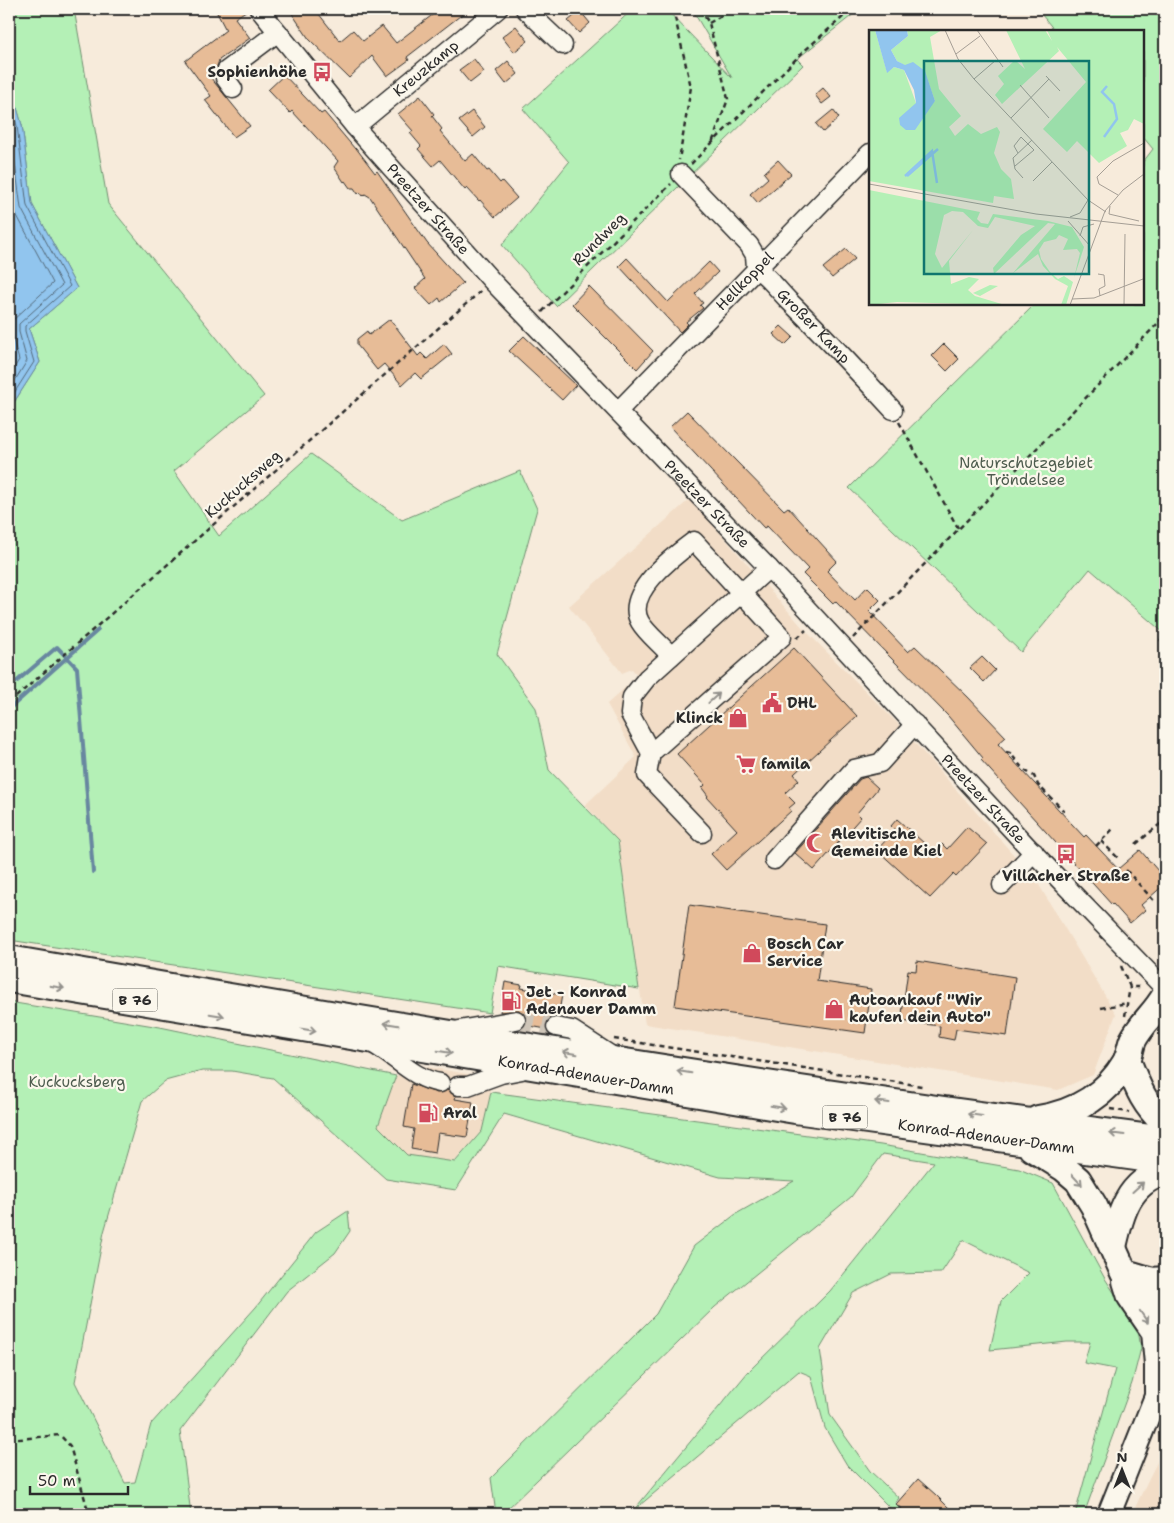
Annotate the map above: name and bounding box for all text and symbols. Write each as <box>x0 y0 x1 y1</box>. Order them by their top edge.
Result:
inset map <box>869 30 1144 305</box>
street label: Kreuzkamp <box>389 35 463 101</box>
bus stop icon: Sophienhöhe <box>311 61 333 83</box>
place label: Sophienhöhe <box>207 62 307 82</box>
street label: Preetzer Straße <box>382 159 474 259</box>
street label: Rundweg <box>568 208 630 270</box>
street label: Hellkoppel <box>711 247 778 315</box>
street label: Großer Kamp <box>772 285 855 368</box>
street label: Kuckucksweg <box>201 445 285 523</box>
park label: Naturschutzgebiet Tröndelsee <box>959 453 1093 490</box>
street label: Preetzer Straße <box>660 456 754 552</box>
one-way arrow <box>707 692 720 703</box>
public building icon: DHL <box>761 692 783 714</box>
place label: DHL <box>787 693 817 713</box>
shop icon: Klinck <box>727 707 749 729</box>
place label: Klinck <box>676 708 723 728</box>
street label: Preetzer Straße <box>937 750 1030 848</box>
supermarket icon: famila <box>735 753 757 775</box>
place label: famila <box>761 754 811 774</box>
place label: Alevitische Gemeinde Kiel <box>831 824 942 861</box>
mosque icon: Alevitische Gemeinde Kiel <box>805 832 827 854</box>
bus stop icon: Villacher Straße <box>1055 843 1077 865</box>
place label: Villacher Straße <box>1002 866 1130 886</box>
place label: Bosch Car Service <box>767 934 844 971</box>
shop icon: Bosch Car Service <box>741 942 763 964</box>
place label: Jet - Konrad Adenauer Damm <box>526 982 656 1019</box>
one-way arrow <box>49 983 65 993</box>
road number: B 76 <box>112 988 158 1012</box>
fuel station icon: Jet - Konrad Adenauer Damm <box>500 990 522 1012</box>
place label: Autoankauf "Wir kaufen dein Auto" <box>849 990 991 1027</box>
shop icon: Autoankauf "Wir kaufen dein Auto" <box>823 998 845 1020</box>
one-way arrow <box>209 1010 225 1020</box>
one-way arrow <box>384 1018 400 1028</box>
one-way arrow <box>300 1025 316 1035</box>
one-way arrow <box>436 1047 452 1057</box>
one-way arrow <box>562 1048 578 1058</box>
street label: Konrad-Adenauer-Damm <box>496 1051 676 1100</box>
one-way arrow <box>677 1067 693 1077</box>
park label: Kuckucksberg <box>29 1072 125 1092</box>
one-way arrow <box>875 1097 891 1107</box>
fuel station icon: Aral <box>417 1102 439 1124</box>
one-way arrow <box>770 1102 786 1112</box>
place label: Aral <box>443 1103 477 1123</box>
road number: B 76 <box>822 1106 868 1128</box>
one-way arrow <box>967 1110 983 1120</box>
street label: Konrad-Adenauer-Damm <box>897 1114 1076 1158</box>
one-way arrow <box>1109 1129 1125 1139</box>
one-way arrow <box>1071 1174 1083 1187</box>
one-way arrow <box>1132 1181 1144 1193</box>
one-way arrow <box>1139 1310 1149 1324</box>
north arrow <box>1096 1446 1146 1496</box>
text: N <box>1116 1448 1128 1466</box>
scale bar <box>30 1463 128 1495</box>
text: 50 m <box>38 1471 76 1491</box>

